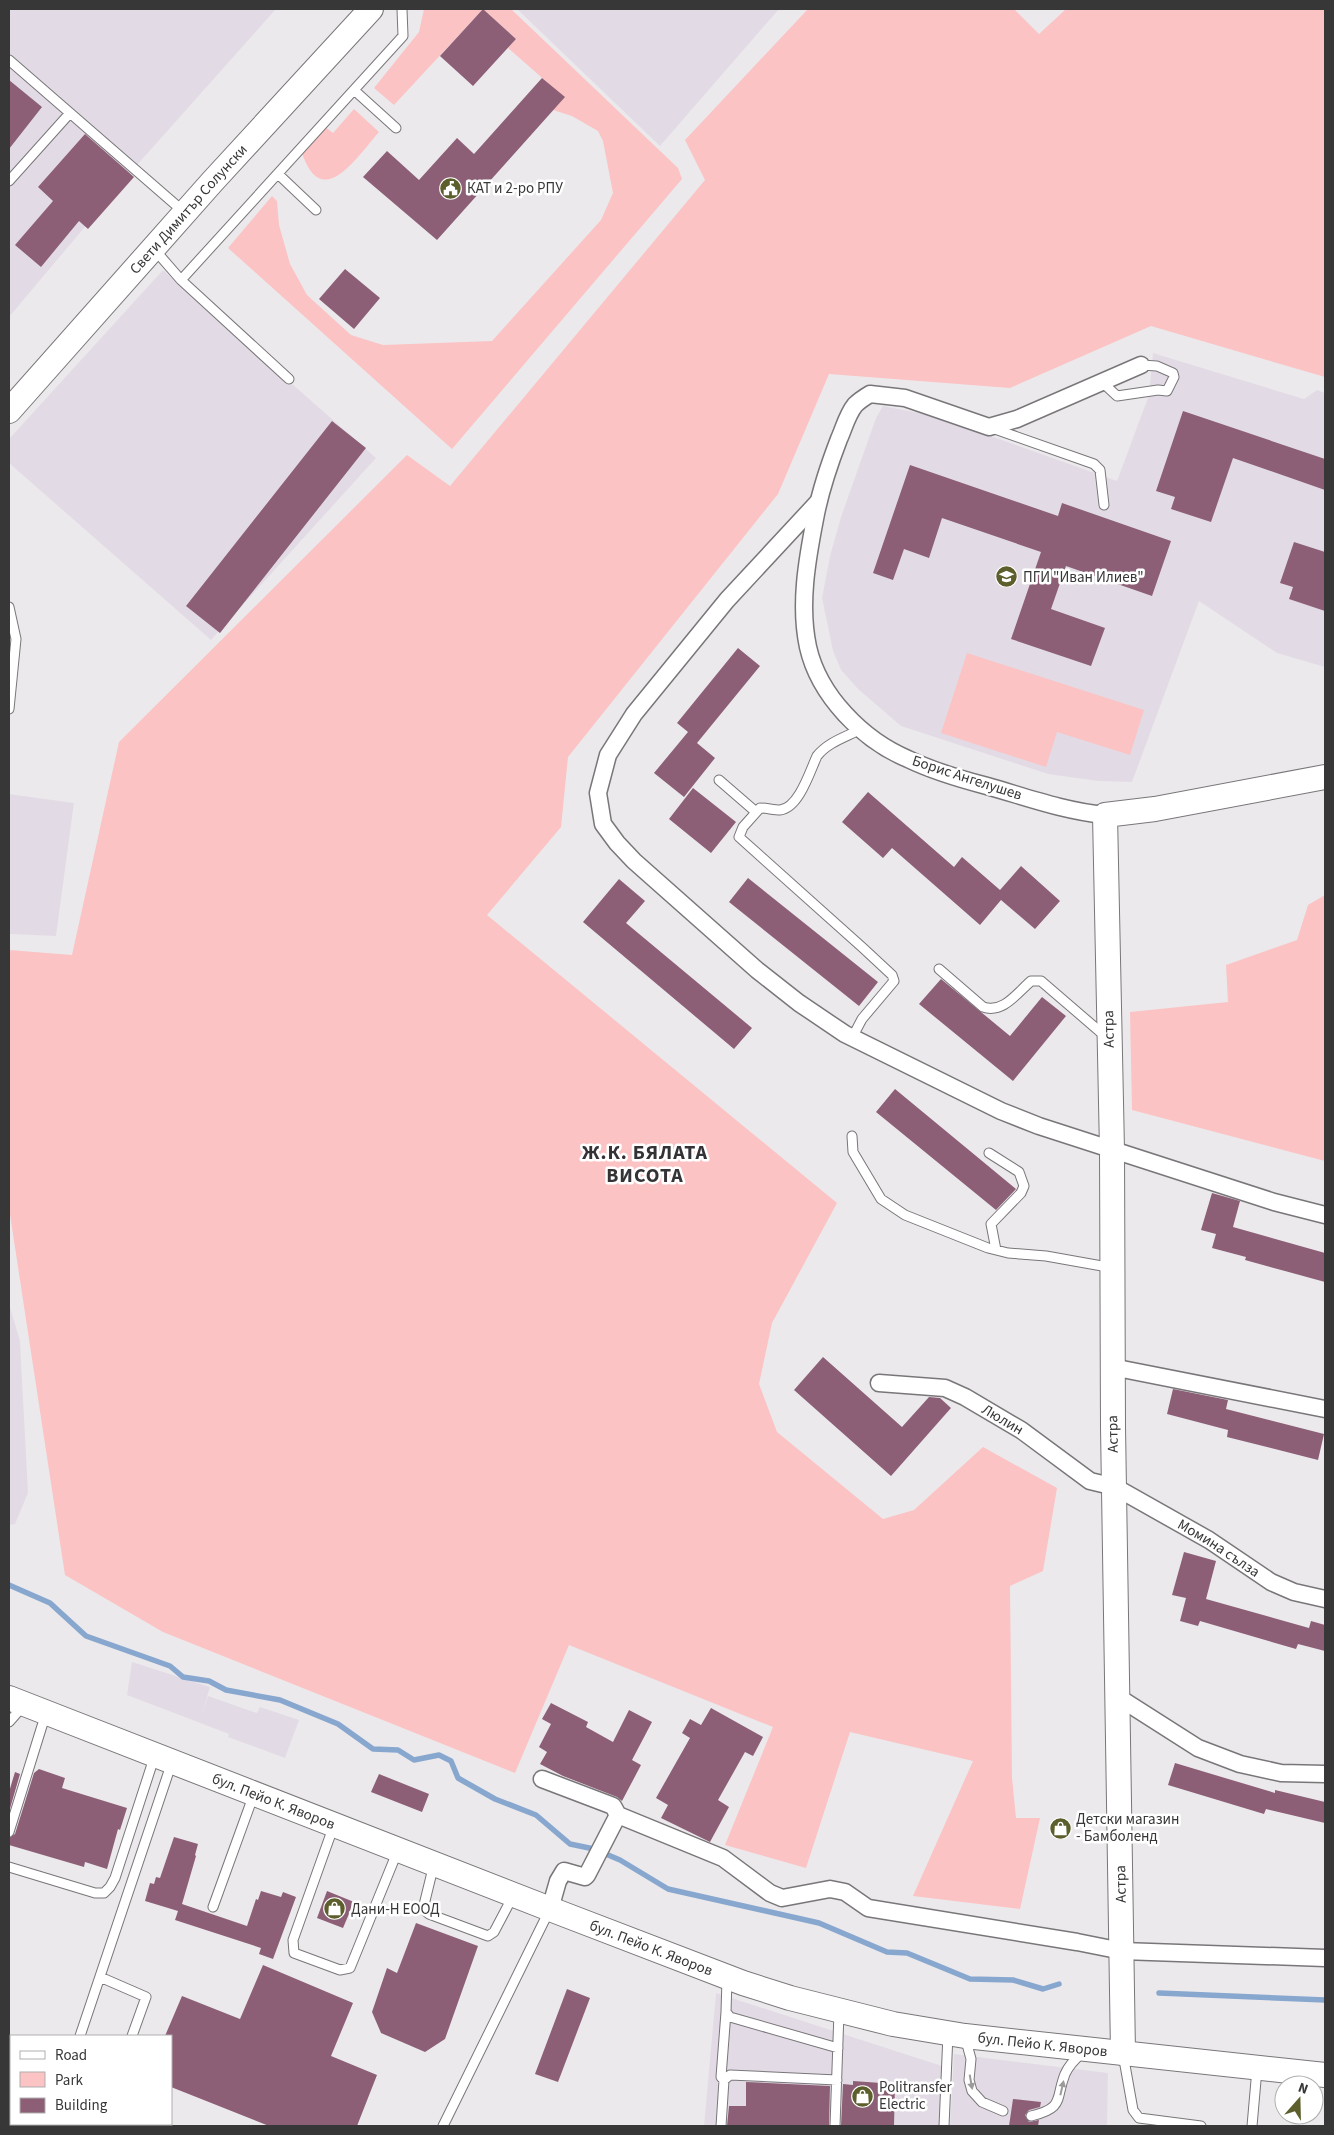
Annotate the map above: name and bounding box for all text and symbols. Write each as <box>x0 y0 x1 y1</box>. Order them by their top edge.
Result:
street label: Свети Димитър Солунски <box>125 140 252 279</box>
public building icon: КАТ и 2-ро РПУ <box>439 176 463 200</box>
place label: КАТ и 2-ро РПУ <box>467 178 563 199</box>
school or university icon: ПГИ "Иван Илиев" <box>995 565 1019 589</box>
place label: ПГИ "Иван Илиев" <box>1023 567 1144 588</box>
street label: Борис Ангелушев <box>909 750 1025 806</box>
street label: Астра <box>1098 1010 1120 1048</box>
district label: Ж.К. БЯЛАТА ВИСОТА <box>582 1139 708 1190</box>
street label: Люлин <box>978 1399 1028 1440</box>
street label: Астра <box>1102 1415 1124 1453</box>
street label: Момина сълза <box>1174 1514 1264 1582</box>
street label: бул. Пейо К. Яворов <box>209 1768 339 1835</box>
place label: Детски магазин - Бамболенд <box>1076 1809 1179 1847</box>
shop icon: Детски магазин - Бамболенд <box>1048 1816 1072 1840</box>
street label: Астра <box>1110 1865 1132 1903</box>
shop icon: Дани-Н ЕООД <box>323 1897 347 1921</box>
place label: Дани-Н ЕООД <box>351 1899 440 1920</box>
street label: бул. Пейо К. Яворов <box>586 1915 716 1981</box>
street label: бул. Пейо К. Яворов <box>977 2027 1109 2062</box>
legend <box>10 2035 172 2125</box>
text: Road <box>55 2045 87 2066</box>
text: Park <box>55 2070 84 2091</box>
one-way arrow <box>967 2075 975 2091</box>
north arrow <box>1274 2075 1324 2125</box>
place label: Politransfer Electric <box>879 2077 952 2115</box>
text: N <box>1295 2078 1311 2100</box>
one-way arrow <box>1058 2080 1066 2095</box>
shop icon: Politransfer Electric <box>851 2084 875 2108</box>
text: Building <box>55 2095 108 2116</box>

